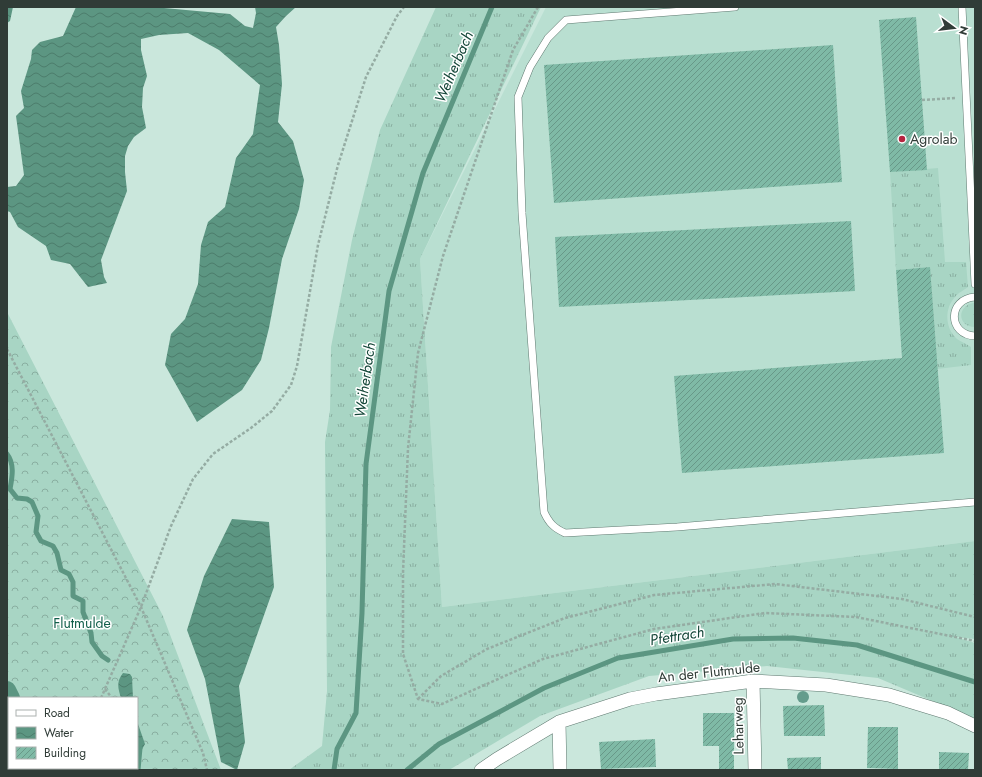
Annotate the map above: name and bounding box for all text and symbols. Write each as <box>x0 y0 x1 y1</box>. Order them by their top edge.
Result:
north arrow <box>934 8 974 48</box>
text: N <box>955 24 973 37</box>
water label: Weiherbach <box>429 28 479 106</box>
place label: Agrolab <box>910 129 957 149</box>
marker: Agrolab <box>897 134 907 144</box>
water label: Weiherbach <box>349 341 381 419</box>
park label: Flutmulde <box>53 613 111 633</box>
water label: Pfettrach <box>648 621 706 651</box>
street label: An der Flutmulde <box>657 657 761 687</box>
legend <box>8 697 138 769</box>
street label: Leharweg <box>728 697 748 755</box>
text: Road <box>44 704 70 722</box>
text: Water <box>44 724 75 742</box>
text: Building <box>44 744 86 762</box>

